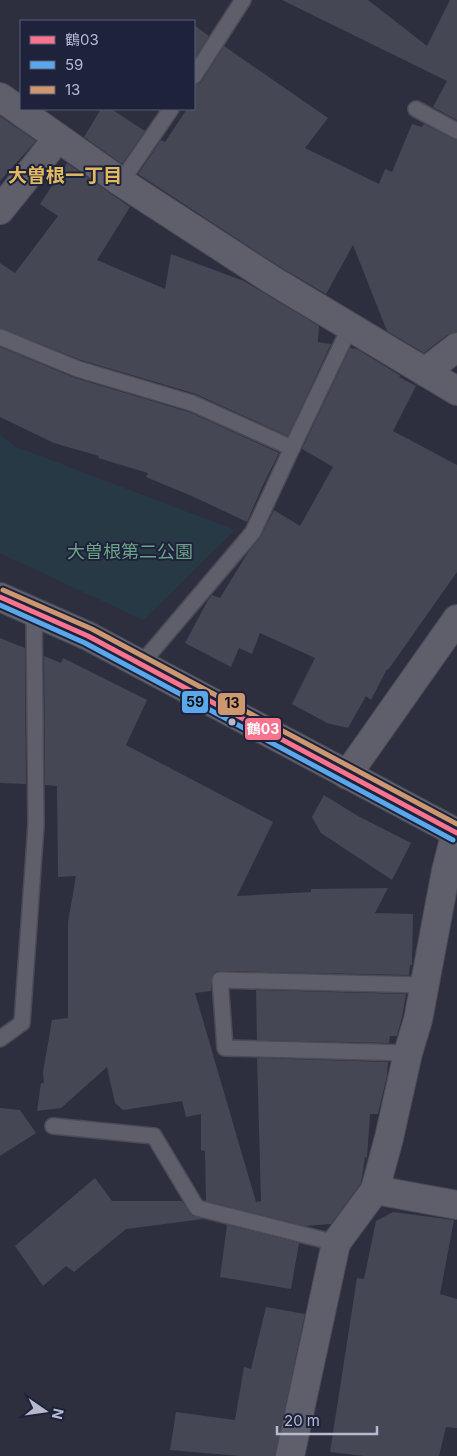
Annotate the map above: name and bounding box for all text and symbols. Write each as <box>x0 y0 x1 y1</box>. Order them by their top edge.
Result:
legend <box>20 20 195 110</box>
text: 鶴03 <box>65 30 99 49</box>
text: 59 <box>65 55 83 74</box>
text: 13 <box>65 80 80 99</box>
district label: 大曽根一丁目 <box>8 164 122 187</box>
park label: 大曽根第二公園 <box>67 541 193 562</box>
line badge: 59 <box>181 690 209 714</box>
line badge: 13 <box>217 692 246 716</box>
text: 59 <box>186 693 204 710</box>
text: 13 <box>224 694 240 711</box>
unlabelled marker <box>227 717 237 727</box>
line badge: 鶴03 <box>244 717 282 741</box>
text: 鶴03 <box>247 720 279 737</box>
north arrow <box>20 1386 70 1436</box>
scale bar <box>277 1404 377 1436</box>
text: N <box>49 1407 68 1421</box>
text: 20 m <box>284 1411 320 1430</box>

